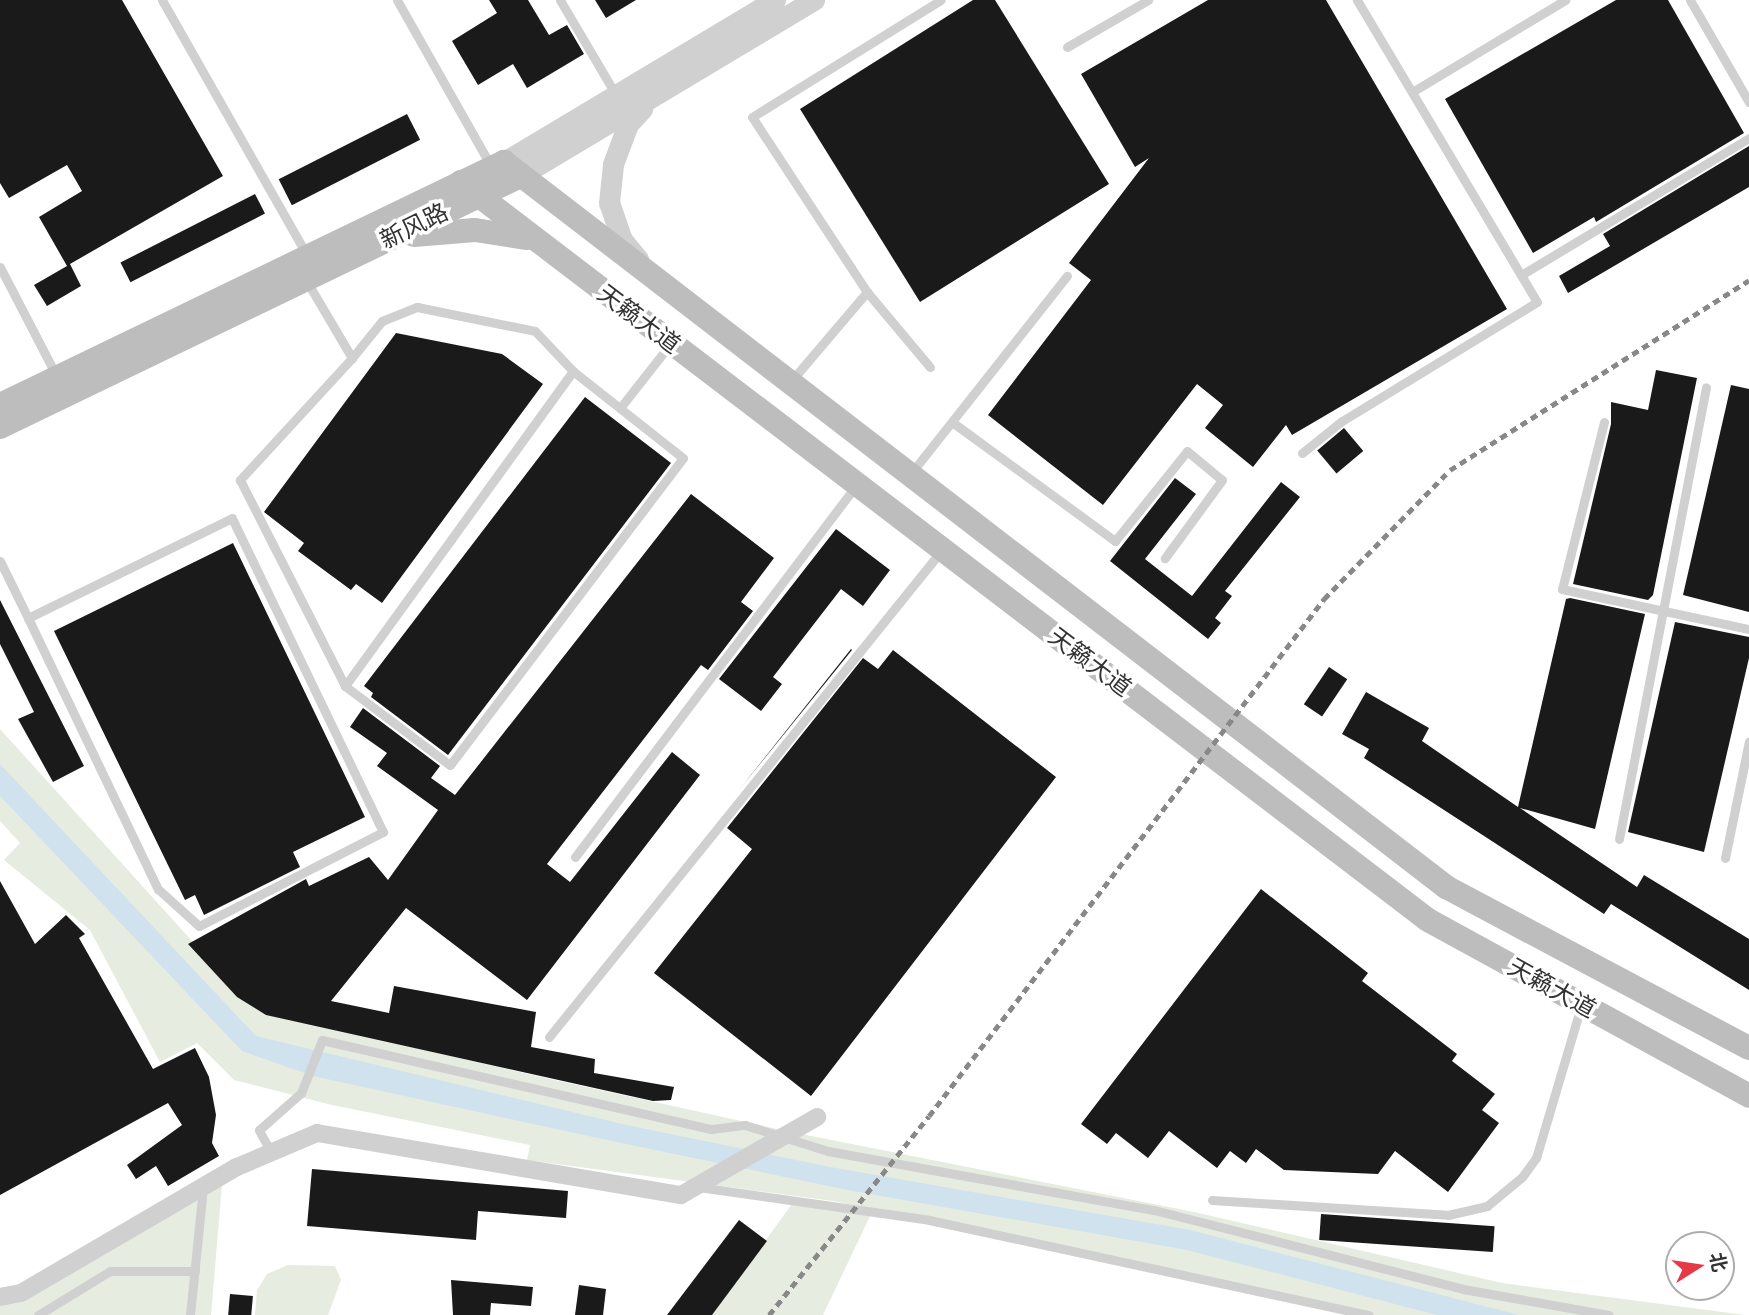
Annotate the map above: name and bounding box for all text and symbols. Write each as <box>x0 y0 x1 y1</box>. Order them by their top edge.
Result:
street label: 新风路 <box>375 197 453 255</box>
street label: 天籁大道 <box>592 279 686 359</box>
street label: 天籁大道 <box>1043 622 1137 702</box>
street label: 天籁大道 <box>1503 952 1601 1024</box>
north arrow <box>1665 1231 1735 1301</box>
text: 北 <box>1706 1250 1731 1274</box>

